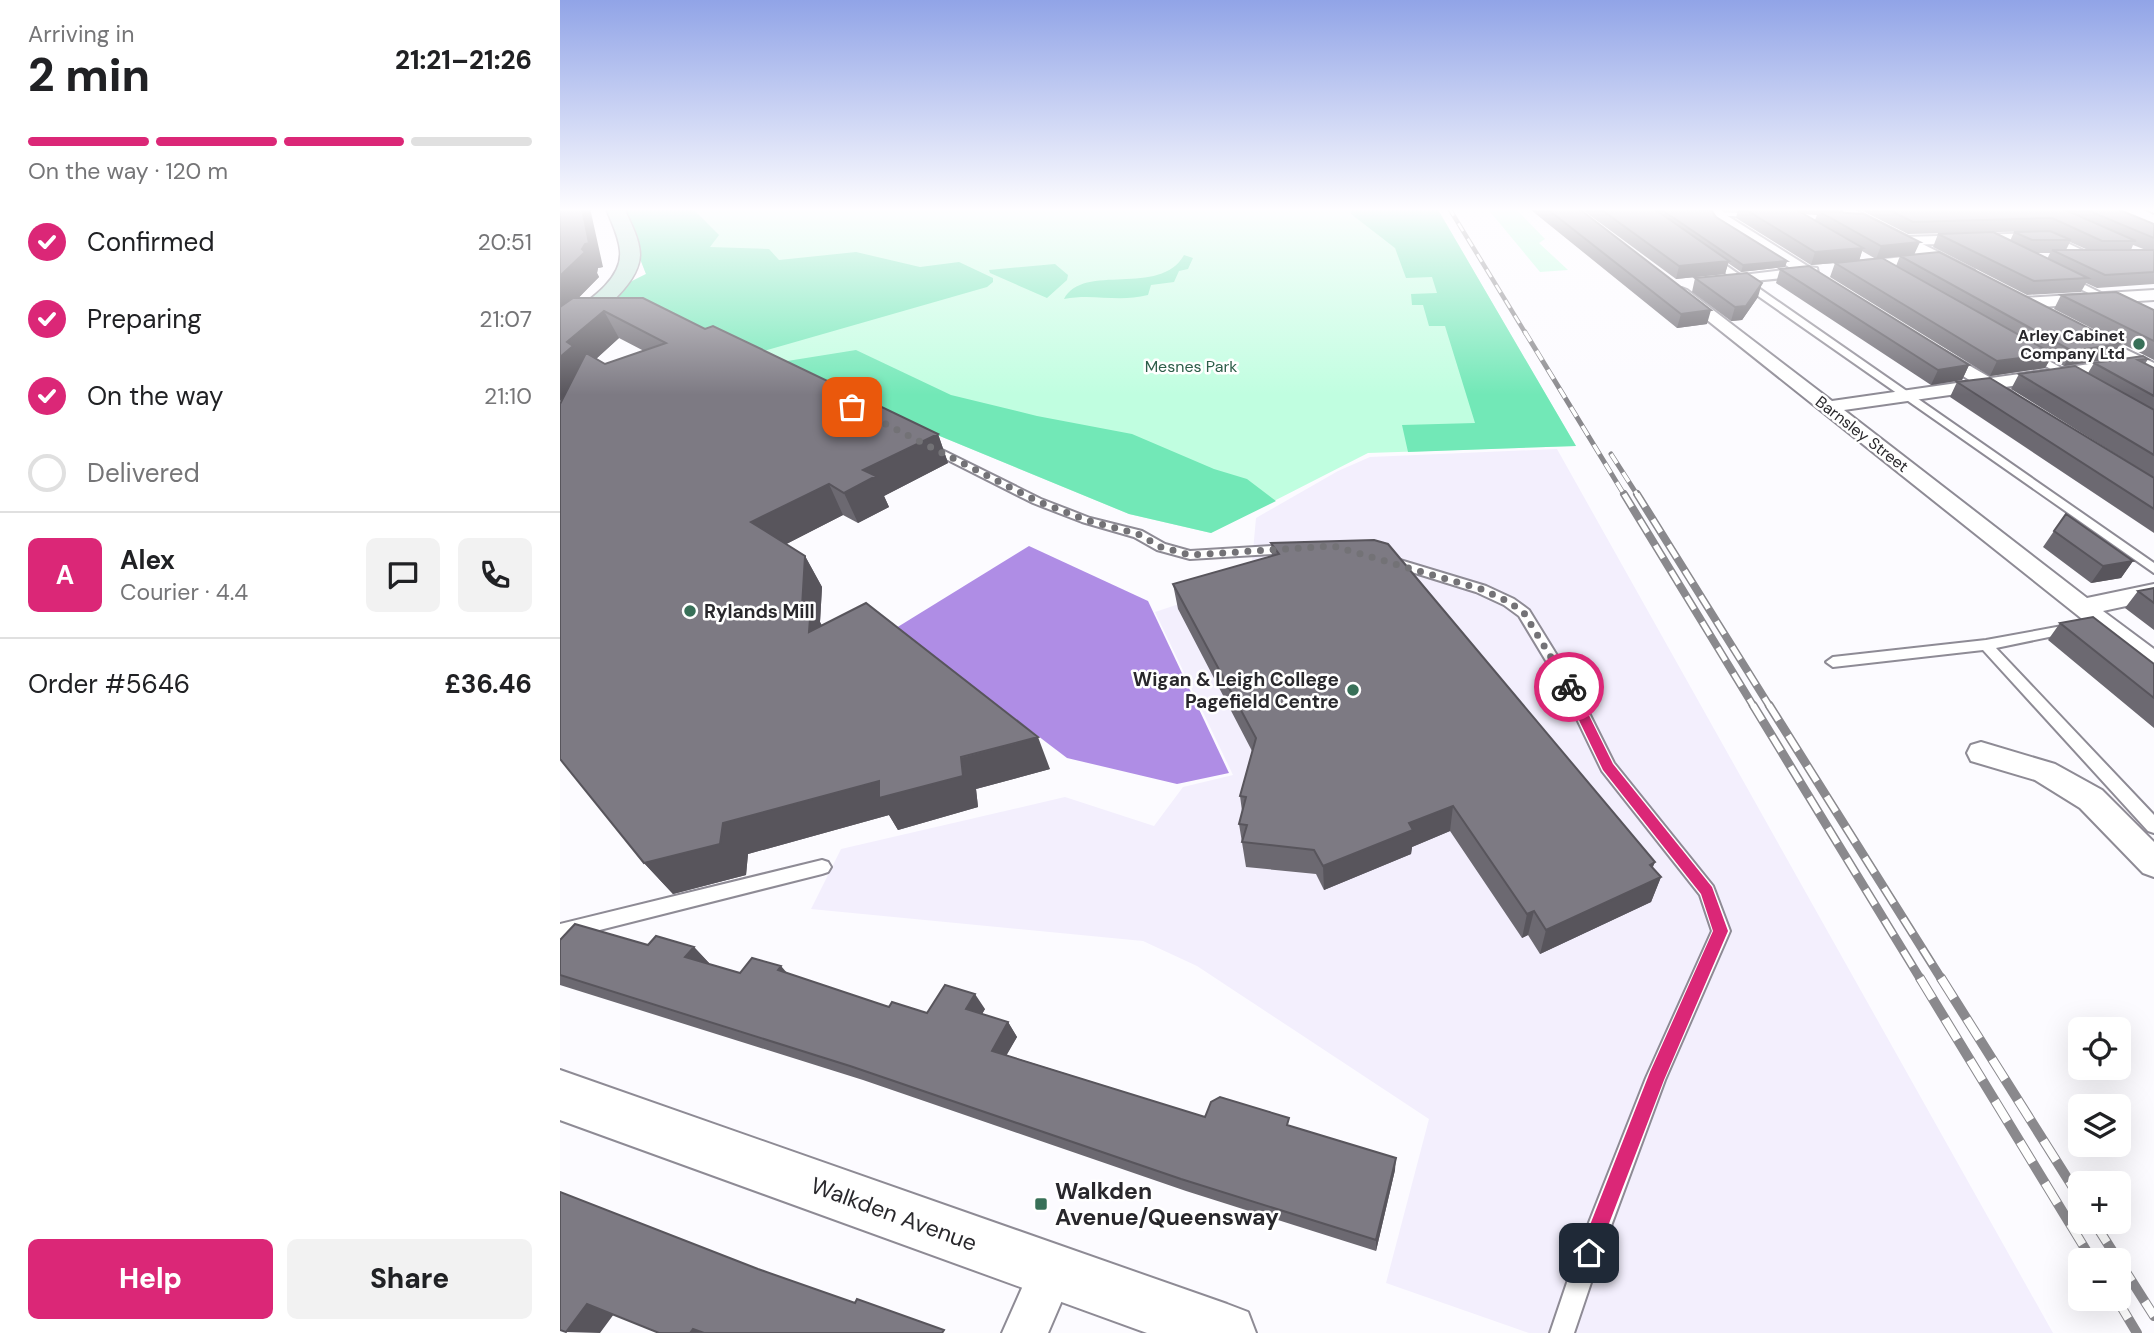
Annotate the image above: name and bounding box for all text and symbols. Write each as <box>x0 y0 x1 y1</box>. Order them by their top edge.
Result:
text: Arriving in <box>28 19 134 49</box>
text: 21:21–21:26 <box>395 43 532 77</box>
text: 2 min <box>28 45 150 105</box>
text: On the way · 120 m <box>28 156 228 186</box>
icon: check <box>28 223 66 261</box>
text: Confirmed <box>87 225 214 259</box>
text: 20:51 <box>477 227 532 257</box>
icon: check <box>28 300 66 338</box>
text: Preparing <box>87 302 202 336</box>
text: 21:07 <box>479 304 532 334</box>
place label: Arley Cabinet Company Ltd <box>2018 325 2125 364</box>
marker: Arley Cabinet Company Ltd <box>2131 336 2147 352</box>
park label: Mesnes Park <box>1145 356 1237 377</box>
icon: check <box>28 377 66 415</box>
pin <box>822 377 882 437</box>
text: On the way <box>87 379 223 413</box>
text: 21:10 <box>484 381 532 411</box>
icon: bag <box>833 388 871 426</box>
street label: Barnsley Street <box>1811 391 1913 477</box>
text: Delivered <box>87 456 200 490</box>
button: chat <box>366 538 440 612</box>
button: phone <box>458 538 532 612</box>
text: Alex <box>120 543 175 577</box>
text: A <box>56 558 74 592</box>
text: Courier · 4.4 <box>120 577 248 607</box>
place label: Rylands Mill <box>704 599 815 624</box>
marker: Rylands Mill <box>682 603 698 619</box>
courier <box>1534 652 1604 722</box>
text: Order #5646 <box>28 667 190 701</box>
text: £36.46 <box>444 667 532 701</box>
place label: Wigan & Leigh College Pagefield Centre <box>1133 667 1339 714</box>
icon: bike <box>1550 668 1588 706</box>
marker: Wigan & Leigh College Pagefield Centre <box>1345 682 1361 698</box>
map controls <box>2068 1017 2131 1311</box>
button: locate <box>2068 1017 2131 1080</box>
button: layers <box>2068 1094 2131 1157</box>
street label: Walkden Avenue <box>807 1170 981 1258</box>
button: + <box>2068 1171 2131 1234</box>
place label: Walkden Avenue/Queensway <box>1055 1176 1279 1232</box>
marker: Walkden Avenue/Queensway <box>1033 1196 1049 1212</box>
pin <box>1559 1223 1619 1283</box>
icon: home <box>1570 1234 1608 1272</box>
button: Help <box>28 1239 273 1319</box>
button: Share <box>287 1239 532 1319</box>
button: − <box>2068 1248 2131 1311</box>

